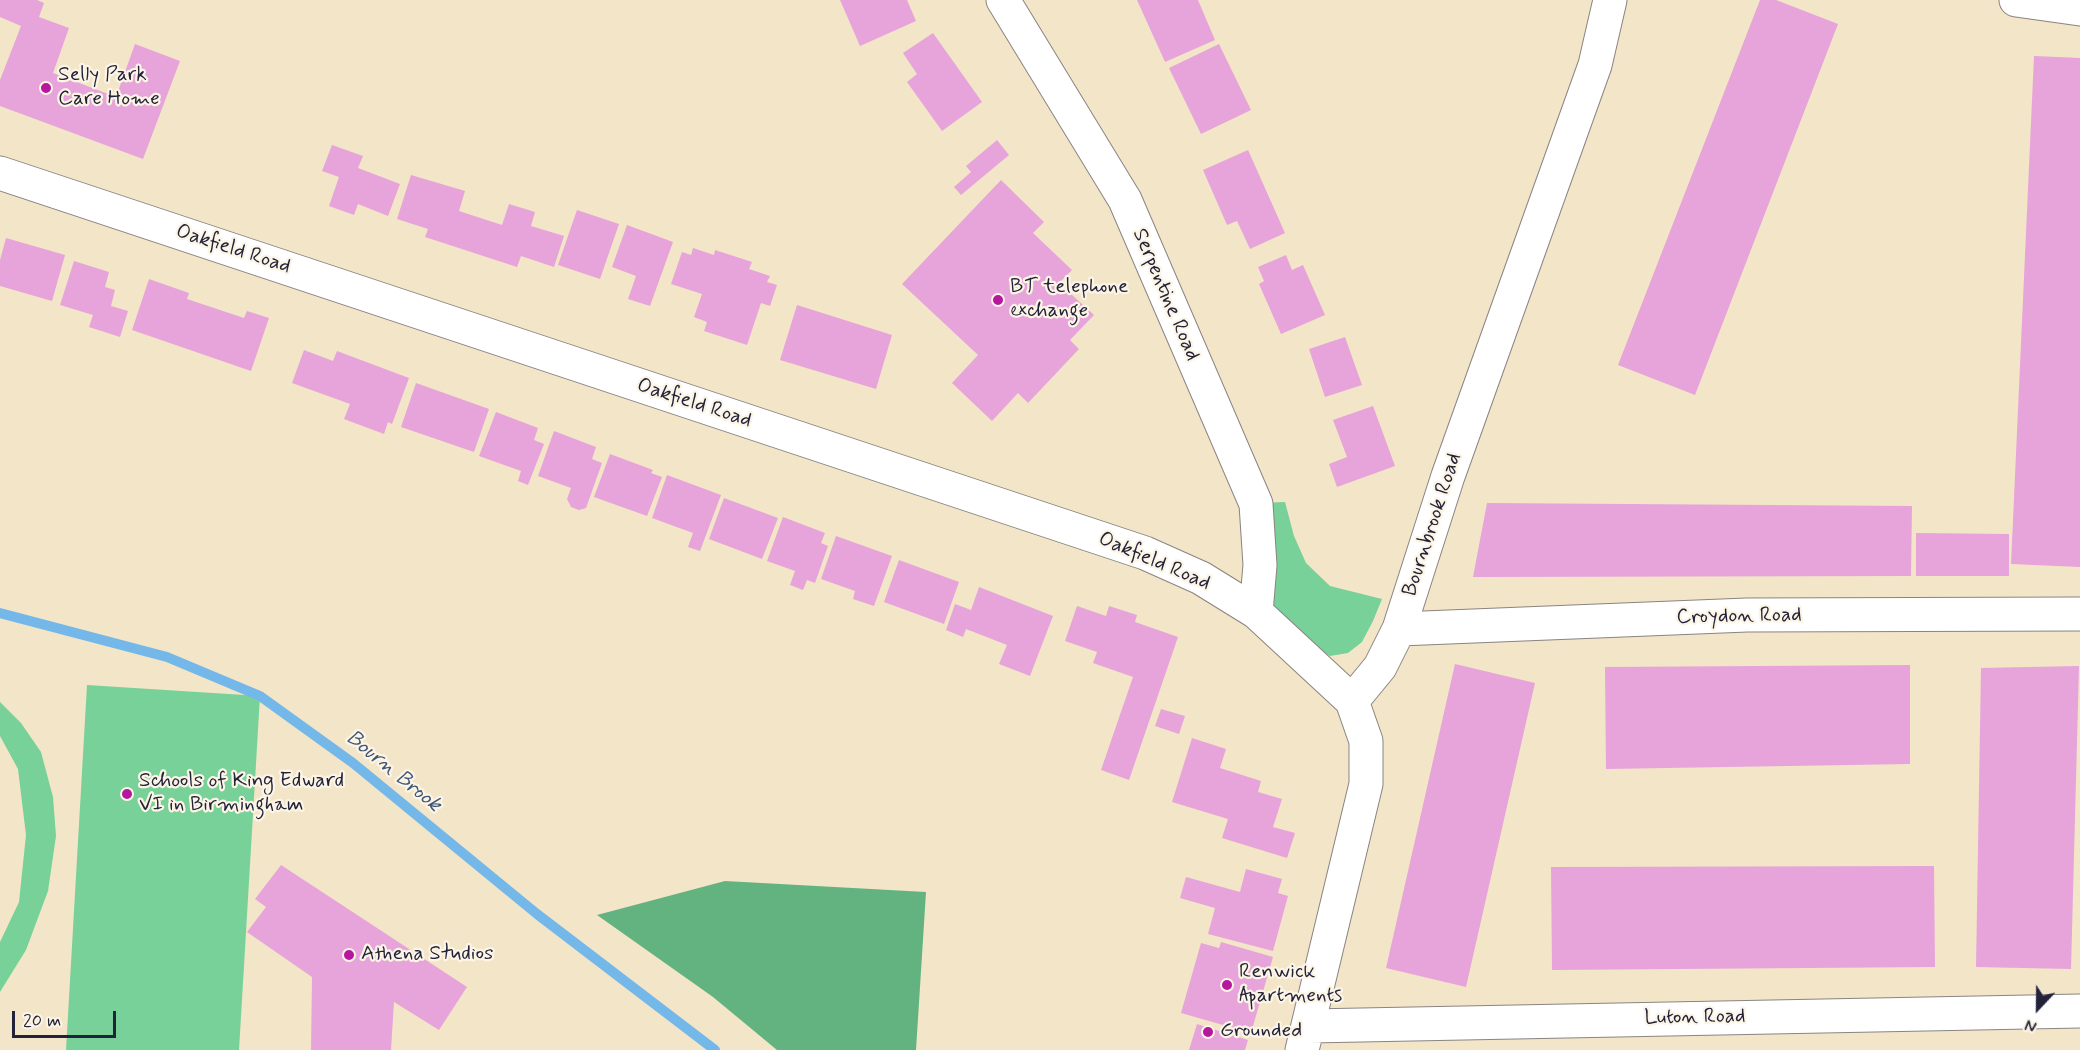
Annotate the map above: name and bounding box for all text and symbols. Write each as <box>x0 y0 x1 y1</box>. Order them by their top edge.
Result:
place label: Selly Park Care Home <box>58 63 160 113</box>
marker: Selly Park Care Home <box>39 81 53 95</box>
street label: Oakfield Road <box>172 220 294 280</box>
street label: Serpentine Road <box>1126 225 1204 365</box>
place label: BT telephone exchange <box>1010 275 1128 325</box>
marker: BT telephone exchange <box>991 293 1005 307</box>
street label: Oakfield Road <box>633 374 755 434</box>
street label: Bournbrook Road <box>1398 450 1468 600</box>
street label: Oakfield Road <box>1094 527 1214 597</box>
street label: Croydon Road <box>1676 603 1802 631</box>
water label: Bourn Brook <box>340 725 446 819</box>
place label: Schools of King Edward VI in Birmingham <box>139 769 344 819</box>
marker: Schools of King Edward VI in Birmingham <box>120 787 134 801</box>
place label: Athena Studios <box>361 942 493 968</box>
marker: Athena Studios <box>342 948 356 962</box>
place label: Renwick Apartments <box>1239 960 1342 1010</box>
marker: Renwick Apartments <box>1220 978 1234 992</box>
north arrow <box>2008 978 2068 1038</box>
scale bar <box>15 999 118 1037</box>
street label: Luton Road <box>1644 1005 1746 1031</box>
text: 20 m <box>23 1009 61 1033</box>
text: N <box>2022 1013 2040 1037</box>
place label: Grounded <box>1220 1019 1302 1045</box>
marker: Grounded <box>1201 1025 1215 1039</box>

